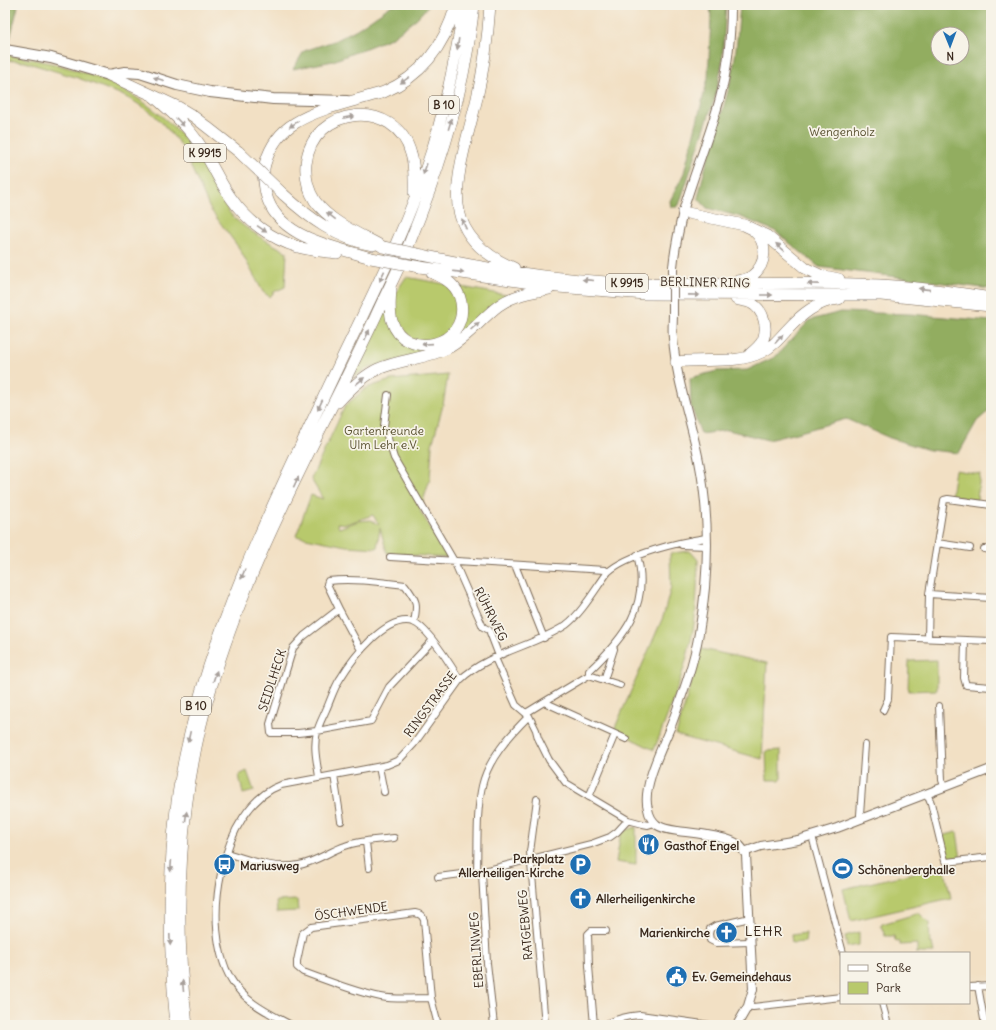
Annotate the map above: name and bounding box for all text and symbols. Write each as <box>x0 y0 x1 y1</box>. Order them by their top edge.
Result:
north arrow <box>930 26 970 66</box>
one-way arrow <box>455 38 461 50</box>
text: N <box>946 49 954 63</box>
one-way arrow <box>153 76 165 82</box>
one-way arrow <box>400 76 411 84</box>
road number: B 10 <box>429 96 459 114</box>
one-way arrow <box>343 113 355 119</box>
one-way arrow <box>176 117 185 127</box>
one-way arrow <box>448 118 454 130</box>
one-way arrow <box>289 120 300 128</box>
park label: Wengenholz <box>809 124 875 139</box>
road number: K 9915 <box>184 144 226 162</box>
one-way arrow <box>422 164 428 176</box>
one-way arrow <box>325 211 336 220</box>
one-way arrow <box>461 218 467 230</box>
one-way arrow <box>257 225 267 233</box>
one-way arrow <box>775 243 786 252</box>
one-way arrow <box>453 269 465 276</box>
one-way arrow <box>378 270 385 282</box>
road number: K 9915 <box>606 274 648 292</box>
street label: BERLINER RING <box>660 274 750 290</box>
one-way arrow <box>582 277 594 284</box>
one-way arrow <box>807 280 819 287</box>
one-way arrow <box>917 286 930 292</box>
one-way arrow <box>688 292 701 298</box>
one-way arrow <box>761 292 774 298</box>
one-way arrow <box>470 322 480 331</box>
one-way arrow <box>364 330 370 341</box>
one-way arrow <box>774 334 784 344</box>
one-way arrow <box>421 341 433 348</box>
one-way arrow <box>354 377 365 386</box>
one-way arrow <box>317 399 323 411</box>
park label: Gartenfreunde Ulm Lehr e.V. <box>344 423 424 452</box>
one-way arrow <box>293 476 299 488</box>
one-way arrow <box>240 569 246 580</box>
street label: RÜHRWEG <box>471 585 511 644</box>
street label: SEIDLHECK <box>255 646 289 713</box>
street label: RINGSTRASSE <box>400 668 460 740</box>
one-way arrow <box>212 669 218 681</box>
road number: B 10 <box>181 697 211 715</box>
one-way arrow <box>185 731 191 743</box>
one-way arrow <box>183 810 189 823</box>
restaurant icon: Gasthof Engel <box>636 832 662 858</box>
place label: Gasthof Engel <box>664 838 739 854</box>
place label: Parkplatz Allerheiligen-Kirche <box>459 851 565 881</box>
bus stop icon: Mariusweg <box>212 852 238 878</box>
parking icon: Parkplatz Allerheiligen-Kirche <box>567 852 593 878</box>
sports icon: Schönenberghalle <box>830 856 856 882</box>
place label: Mariusweg <box>240 858 299 874</box>
one-way arrow <box>168 860 175 872</box>
place label: Schönenberghalle <box>858 862 956 878</box>
church icon: Allerheiligenkirche <box>567 885 593 911</box>
street label: RATGEBWEG <box>514 889 536 961</box>
place label: Allerheiligenkirche <box>596 891 696 907</box>
street label: ÖSCHWENDE <box>313 898 389 924</box>
street label: EBERLINWEG <box>466 911 486 988</box>
church icon: Marienkirche <box>713 919 739 945</box>
district label: LEHR <box>745 922 783 940</box>
place label: Marienkirche <box>639 925 711 940</box>
one-way arrow <box>167 934 173 947</box>
legend <box>840 952 970 1004</box>
text: Straße <box>876 960 911 975</box>
public building icon: Ev. Gemeindehaus <box>664 963 690 989</box>
place label: Ev. Gemeindehaus <box>692 969 792 984</box>
one-way arrow <box>180 980 187 992</box>
text: Park <box>876 980 901 995</box>

